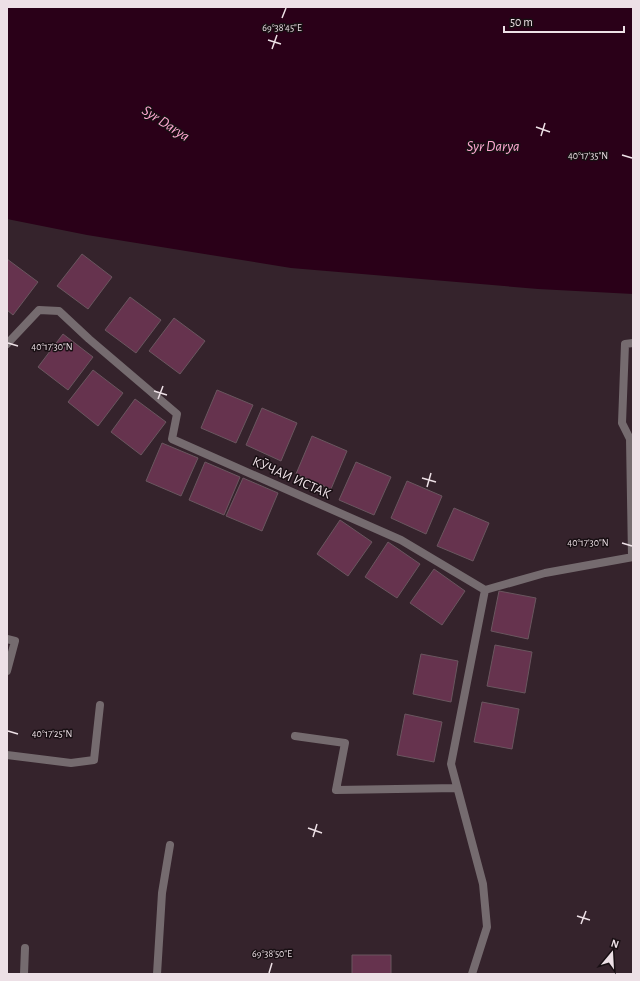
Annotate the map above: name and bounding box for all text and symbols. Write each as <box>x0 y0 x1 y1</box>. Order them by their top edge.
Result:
scale bar <box>504 8 624 34</box>
text: 50 m <box>510 16 533 28</box>
text: 69°38'45"E <box>262 23 302 33</box>
water label: Syr Darya <box>139 103 192 144</box>
water label: Syr Darya <box>466 139 520 154</box>
text: 40°17'35"N <box>568 151 608 161</box>
text: 40°17'30"N <box>31 342 73 352</box>
street label: КӮЧАИ ИСТАК <box>250 453 334 501</box>
text: 40°17'30"N <box>567 538 609 548</box>
text: 40°17'25"N <box>32 729 72 739</box>
north arrow <box>592 933 632 973</box>
text: N <box>610 938 620 950</box>
text: 69°38'50"E <box>252 949 292 959</box>

